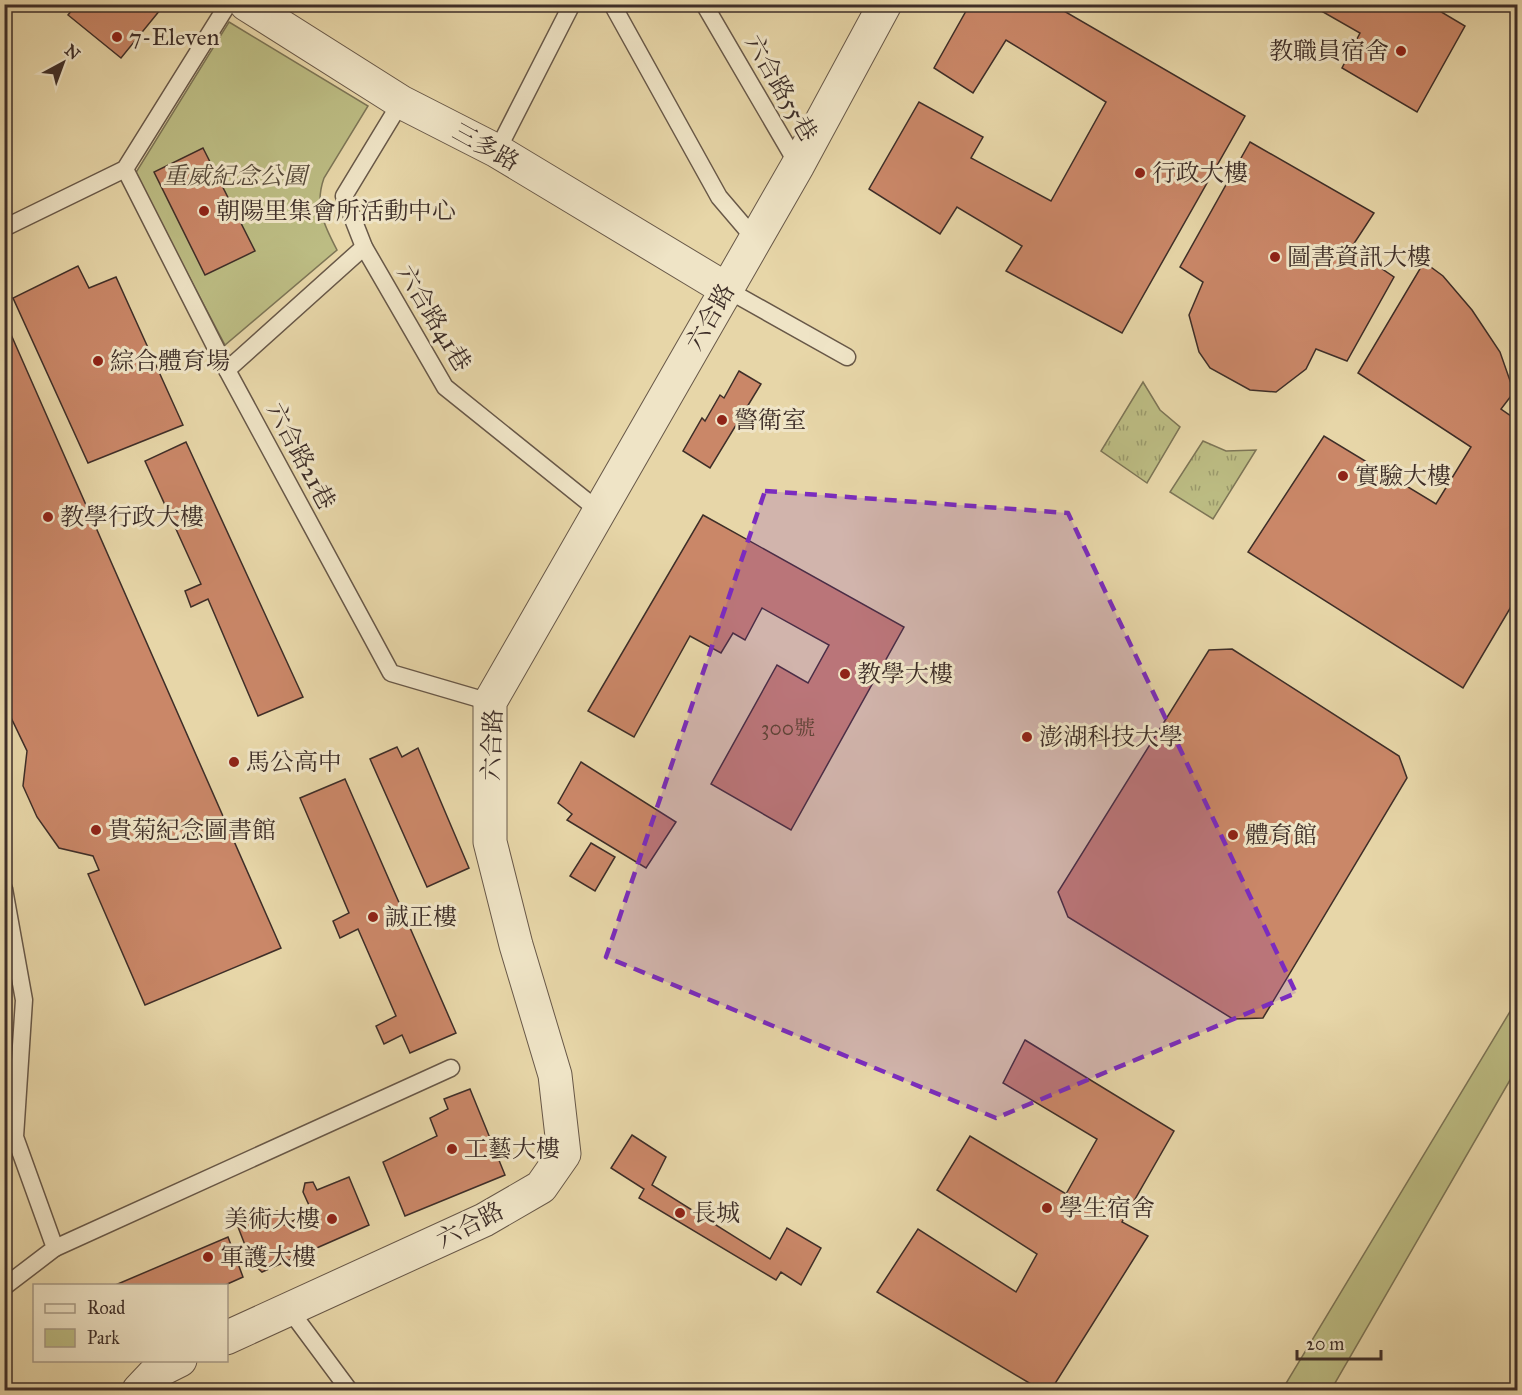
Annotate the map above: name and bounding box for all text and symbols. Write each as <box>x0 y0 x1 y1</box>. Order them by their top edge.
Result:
place label: 7-Eleven <box>129 22 219 52</box>
street label: 六合路55巷 <box>738 29 824 147</box>
marker: 7-Eleven <box>110 30 124 44</box>
north arrow <box>33 33 93 93</box>
place label: 教職員宿舍 <box>1269 36 1389 66</box>
text: N <box>61 40 84 64</box>
marker: 教職員宿舍 <box>1394 44 1408 58</box>
street label: 三多路 <box>447 116 525 178</box>
place label: 行政大樓 <box>1152 158 1248 188</box>
park label: 重威紀念公園 <box>163 161 311 191</box>
marker: 行政大樓 <box>1133 166 1147 180</box>
place label: 朝陽里集會所活動中心 <box>216 196 456 226</box>
marker: 朝陽里集會所活動中心 <box>197 204 211 218</box>
place label: 圖書資訊大樓 <box>1287 242 1431 272</box>
marker: 圖書資訊大樓 <box>1268 250 1282 264</box>
street label: 六合路41巷 <box>391 259 477 377</box>
street label: 六合路 <box>679 278 741 356</box>
place label: 綜合體育場 <box>110 346 230 376</box>
marker: 綜合體育場 <box>91 354 105 368</box>
street label: 六合路21巷 <box>260 397 342 515</box>
place label: 警衛室 <box>734 405 806 435</box>
marker: 警衛室 <box>715 413 729 427</box>
place label: 實驗大樓 <box>1355 461 1451 491</box>
marker: 實驗大樓 <box>1336 469 1350 483</box>
place label: 教學行政大樓 <box>60 502 204 532</box>
marker: 教學行政大樓 <box>41 510 55 524</box>
place label: 教學大樓 <box>857 659 953 689</box>
marker: 教學大樓 <box>838 667 852 681</box>
street label: 六合路 <box>476 708 508 782</box>
house number: 300號 <box>761 715 815 741</box>
place label: 澎湖科技大學 <box>1039 722 1183 752</box>
marker: 澎湖科技大學 <box>1020 730 1034 744</box>
place label: 馬公高中 <box>246 747 342 777</box>
marker: 馬公高中 <box>227 755 241 769</box>
place label: 貴菊紀念圖書館 <box>108 815 276 845</box>
place label: 體育館 <box>1245 820 1317 850</box>
marker: 貴菊紀念圖書館 <box>89 823 103 837</box>
marker: 體育館 <box>1226 828 1240 842</box>
place label: 誠正樓 <box>385 902 457 932</box>
marker: 誠正樓 <box>366 910 380 924</box>
place label: 工藝大樓 <box>464 1134 560 1164</box>
marker: 工藝大樓 <box>445 1142 459 1156</box>
place label: 學生宿舍 <box>1059 1193 1155 1223</box>
street label: 六合路 <box>431 1195 509 1255</box>
place label: 長城 <box>692 1198 740 1228</box>
marker: 學生宿舍 <box>1040 1201 1054 1215</box>
place label: 美術大樓 <box>224 1204 320 1234</box>
marker: 長城 <box>673 1206 687 1220</box>
marker: 美術大樓 <box>325 1212 339 1226</box>
place label: 軍護大樓 <box>220 1242 316 1272</box>
marker: 軍護大樓 <box>201 1250 215 1264</box>
legend <box>33 1284 228 1362</box>
text: Road <box>87 1297 125 1319</box>
scale bar <box>1297 1323 1381 1361</box>
text: Park <box>87 1327 120 1349</box>
text: 20 m <box>1306 1333 1344 1355</box>

